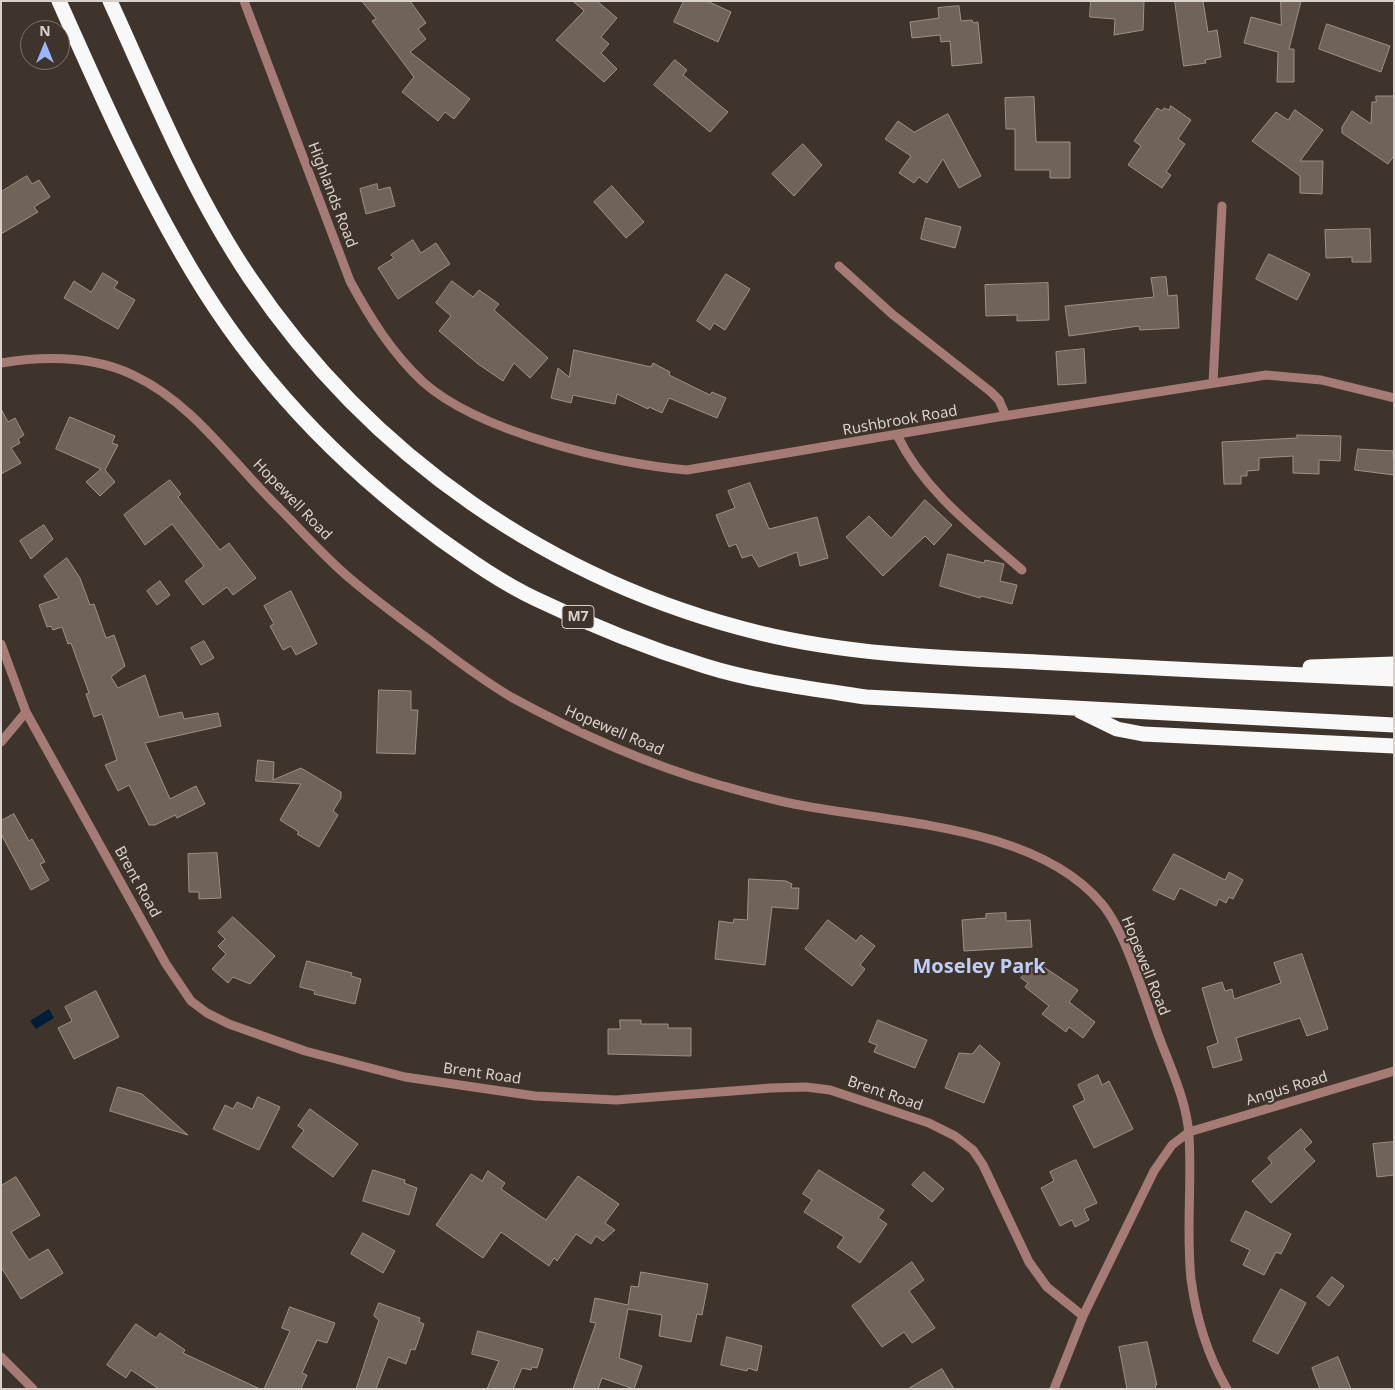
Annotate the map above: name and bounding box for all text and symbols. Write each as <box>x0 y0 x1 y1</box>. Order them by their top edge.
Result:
north arrow <box>20 20 70 70</box>
text: N <box>39 21 51 40</box>
street label: Highlands Road <box>304 140 360 250</box>
street label: Rushbrook Road <box>841 402 959 440</box>
street label: Hopewell Road <box>249 456 335 544</box>
road number: M7 <box>562 606 594 628</box>
street label: Hopewell Road <box>562 702 666 760</box>
street label: Brent Road <box>110 843 164 921</box>
street label: Hopewell Road <box>1117 914 1173 1018</box>
district label: Moseley Park <box>912 955 1046 979</box>
street label: Brent Road <box>442 1060 522 1088</box>
street label: Angus Road <box>1244 1068 1330 1110</box>
street label: Brent Road <box>845 1073 925 1115</box>

